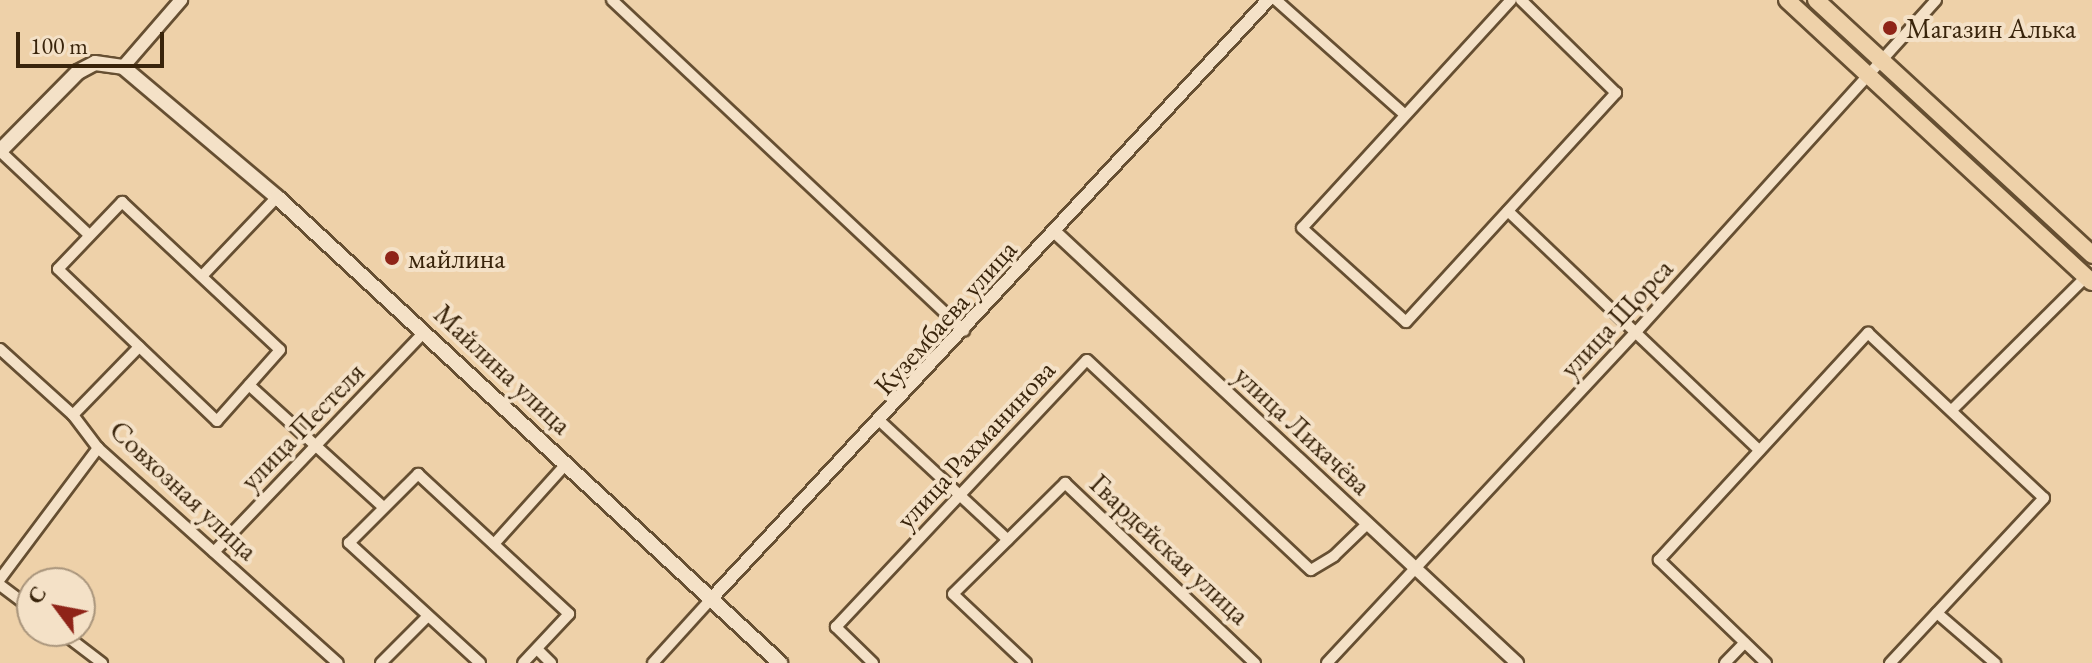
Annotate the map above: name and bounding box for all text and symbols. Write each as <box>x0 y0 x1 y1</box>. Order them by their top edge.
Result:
place label: Магазин Алька <box>1906 11 2076 45</box>
scale bar <box>20 16 168 66</box>
marker: Магазин Алька <box>1881 19 1899 37</box>
text: 100 m <box>30 30 88 61</box>
street label: Кузембаева улица <box>867 233 1023 401</box>
place label: майлина <box>408 241 505 275</box>
marker: майлина <box>383 249 401 267</box>
street label: улица Щорса <box>1552 252 1680 384</box>
street label: Майлина улица <box>427 297 579 441</box>
street label: улица Рахманинова <box>888 353 1062 535</box>
street label: улица Пестеля <box>233 355 371 497</box>
street label: улица Лихачёва <box>1228 358 1378 502</box>
street label: Совхозная улица <box>103 413 265 567</box>
street label: Гвардейская улица <box>1083 467 1257 631</box>
north arrow <box>16 567 96 647</box>
text: С <box>20 581 53 609</box>

